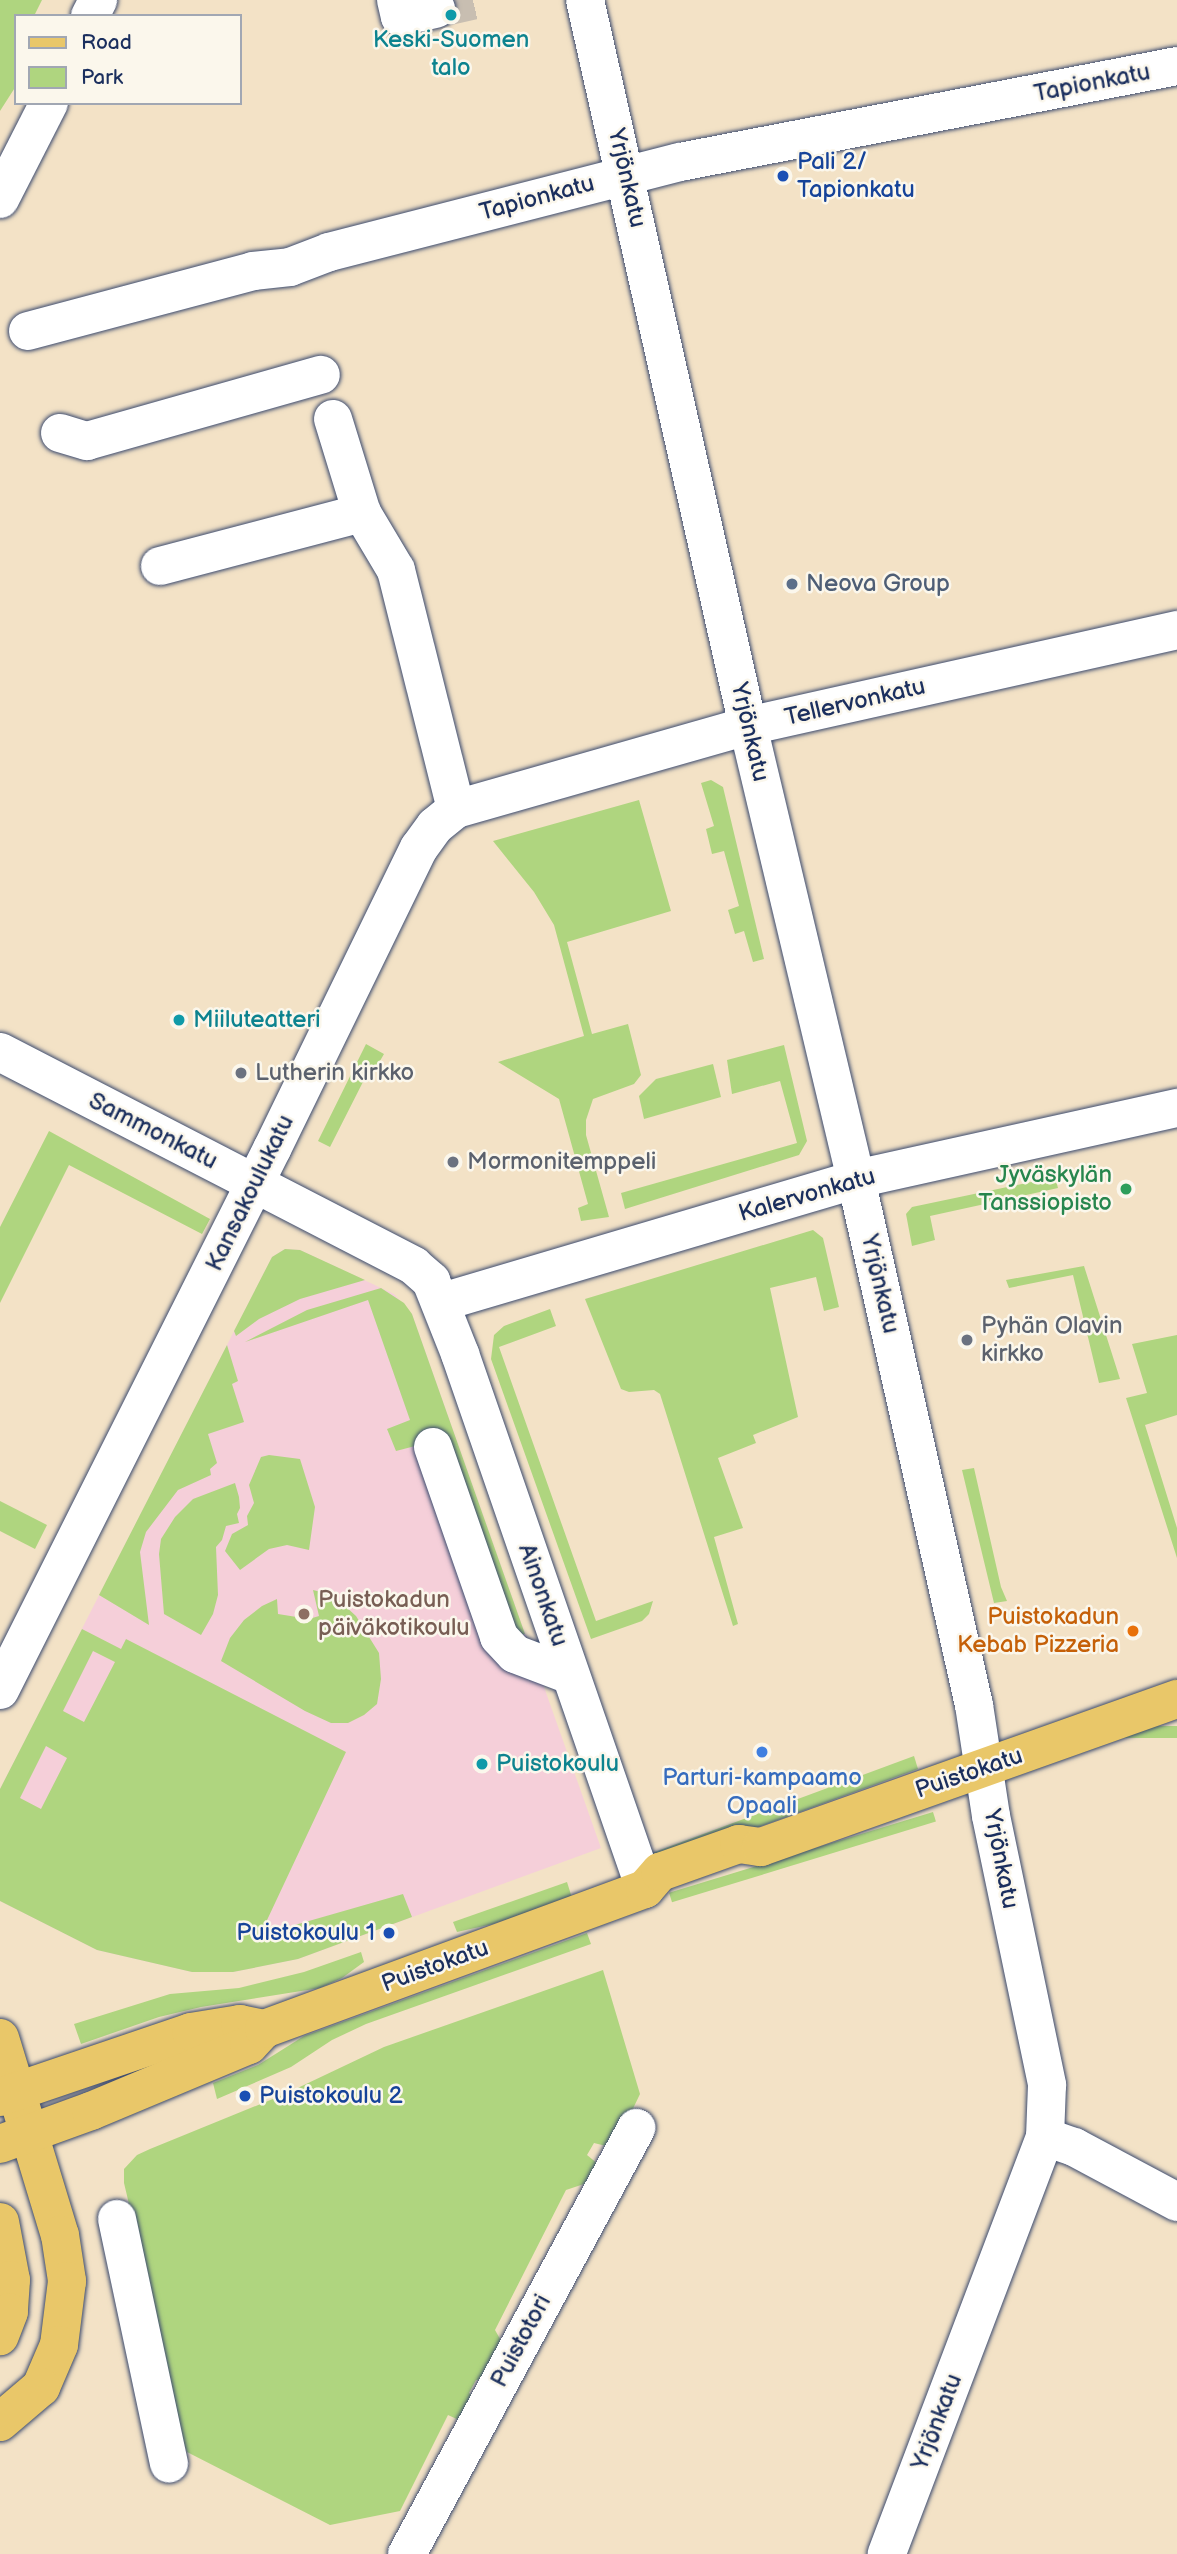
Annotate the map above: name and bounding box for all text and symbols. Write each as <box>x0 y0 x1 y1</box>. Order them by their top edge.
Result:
marker: Keski-Suomen talo <box>443 7 459 23</box>
legend <box>14 14 242 105</box>
place label: Keski-Suomen talo <box>373 26 529 82</box>
text: Road <box>81 30 132 55</box>
street label: Tapionkatu <box>1031 58 1153 108</box>
text: Park <box>81 65 123 90</box>
street label: Yrjönkatu <box>602 126 652 230</box>
place label: Pali 2/ Tapionkatu <box>797 148 915 204</box>
marker: Pali 2/ Tapionkatu <box>775 168 791 184</box>
street label: Tapionkatu <box>476 169 598 227</box>
place label: Neova Group <box>806 570 950 598</box>
marker: Neova Group <box>784 576 800 592</box>
street label: Tellervonkatu <box>782 672 928 732</box>
street label: Yrjönkatu <box>725 680 775 784</box>
place label: Miiluteatteri <box>193 1006 321 1034</box>
marker: Miiluteatteri <box>171 1012 187 1028</box>
place label: Lutherin kirkko <box>255 1059 414 1087</box>
marker: Lutherin kirkko <box>233 1065 249 1081</box>
street label: Sammonkatu <box>84 1086 222 1176</box>
street label: Kansakoulukatu <box>200 1110 300 1276</box>
place label: Mormonitemppeli <box>467 1148 656 1176</box>
marker: Mormonitemppeli <box>445 1154 461 1170</box>
place label: Jyväskylän Tanssiopisto <box>978 1161 1112 1217</box>
street label: Kalervonkatu <box>735 1162 879 1228</box>
marker: Jyväskylän Tanssiopisto <box>1118 1181 1134 1197</box>
street label: Yrjönkatu <box>855 1232 905 1336</box>
place label: Pyhän Olavin kirkko <box>981 1312 1123 1368</box>
marker: Pyhän Olavin kirkko <box>959 1332 975 1348</box>
street label: Ainonkatu <box>512 1540 574 1650</box>
place label: Puistokadun päiväkotikoulu <box>318 1586 470 1642</box>
place label: Puistokadun Kebab Pizzeria <box>957 1603 1119 1659</box>
marker: Puistokadun päiväkotikoulu <box>296 1606 312 1622</box>
marker: Puistokadun Kebab Pizzeria <box>1125 1623 1141 1639</box>
street label: Puistokatu <box>911 1741 1027 1805</box>
marker: Parturi-kampaamo Opaali <box>754 1744 770 1760</box>
place label: Puistokoulu <box>496 1750 619 1778</box>
marker: Puistokoulu <box>474 1756 490 1772</box>
place label: Parturi-kampaamo Opaali <box>662 1764 862 1820</box>
street label: Yrjönkatu <box>977 1807 1025 1911</box>
place label: Puistokoulu 1 <box>236 1919 375 1947</box>
marker: Puistokoulu 1 <box>381 1925 397 1941</box>
street label: Puistokatu <box>378 1933 492 1999</box>
place label: Puistokoulu 2 <box>259 2082 403 2110</box>
marker: Puistokoulu 2 <box>237 2088 253 2104</box>
street label: Puistotori <box>485 2290 557 2392</box>
street label: Yrjönkatu <box>905 2370 969 2474</box>

